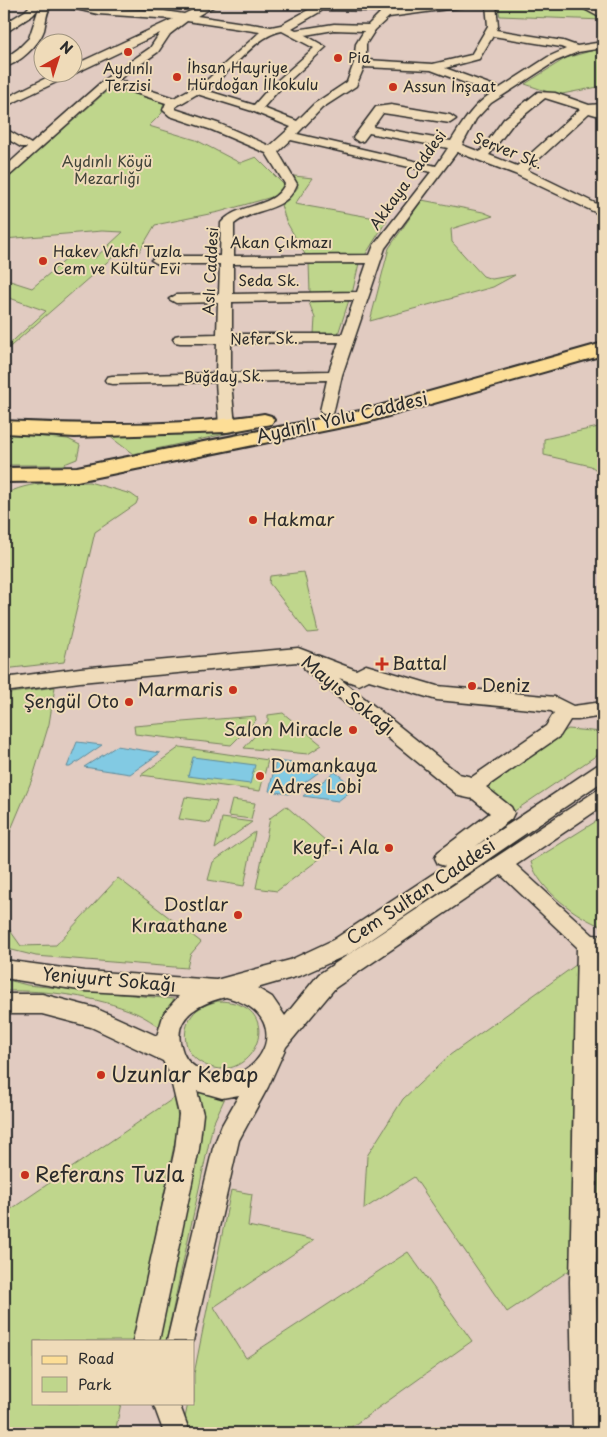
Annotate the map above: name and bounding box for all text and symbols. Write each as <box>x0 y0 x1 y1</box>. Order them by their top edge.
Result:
north arrow <box>32 32 82 82</box>
text: N <box>56 36 77 59</box>
place label: Pia <box>348 45 371 68</box>
marker: Aydınlı Terzisi <box>122 46 134 58</box>
marker: Pia <box>332 52 344 64</box>
place label: İhsan Hayriye Hürdoğan İlkokulu <box>187 55 319 95</box>
place label: Aydınlı Terzisi <box>103 56 153 96</box>
marker: İhsan Hayriye Hürdoğan İlkokulu <box>171 71 183 83</box>
place label: Assun İnşaat <box>403 74 496 97</box>
marker: Assun İnşaat <box>387 81 399 93</box>
street label: Akkaya Caddesi <box>363 124 451 234</box>
street label: Server Sk. <box>470 125 547 174</box>
park label: Aydınlı Köyü Mezarlığı <box>62 149 152 189</box>
street label: Aslı Caddesi <box>196 226 223 315</box>
street label: Akan Çıkmazı <box>230 230 332 253</box>
place label: Hakev Vakfı Tuzla Cem ve Kültür Evi <box>53 239 182 279</box>
marker: Hakev Vakfı Tuzla Cem ve Kültür Evi <box>37 255 49 267</box>
street label: Seda Sk. <box>238 268 300 291</box>
street label: Nefer Sk. <box>230 325 298 350</box>
street label: Buğday Sk. <box>183 363 265 388</box>
street label: Aydınlı Yolu Caddesi <box>253 384 430 449</box>
place label: Hakmar <box>263 505 335 532</box>
marker: Hakmar <box>247 514 259 526</box>
street label: Mayıs Sokağı <box>296 648 402 741</box>
place label: Battal <box>392 649 447 676</box>
marker: Battal <box>376 658 388 670</box>
place label: Deniz <box>482 671 530 698</box>
place label: Marmaris <box>138 675 223 702</box>
marker: Deniz <box>466 680 478 692</box>
marker: Marmaris <box>227 684 239 696</box>
place label: Şengül Oto <box>23 687 119 714</box>
marker: Şengül Oto <box>123 696 135 708</box>
place label: Salon Miracle <box>224 715 343 742</box>
marker: Salon Miracle <box>347 724 359 736</box>
place label: Dumankaya Adres Lobi <box>270 751 378 799</box>
marker: Dumankaya Adres Lobi <box>254 770 266 782</box>
street label: Cem Sultan Caddesi <box>340 831 500 951</box>
place label: Keyf-i Ala <box>293 833 380 860</box>
marker: Keyf-i Ala <box>383 842 395 854</box>
place label: Dostlar Kıraathane <box>131 890 229 938</box>
marker: Dostlar Kıraathane <box>232 909 244 921</box>
street label: Yeniyurt Sokağı <box>41 959 177 998</box>
place label: Uzunlar Kebap <box>111 1057 258 1089</box>
marker: Uzunlar Kebap <box>95 1069 107 1081</box>
place label: Referans Tuzla <box>35 1157 184 1189</box>
marker: Referans Tuzla <box>19 1169 31 1181</box>
legend <box>32 1340 195 1404</box>
text: Road <box>78 1346 114 1369</box>
text: Park <box>78 1372 112 1395</box>

